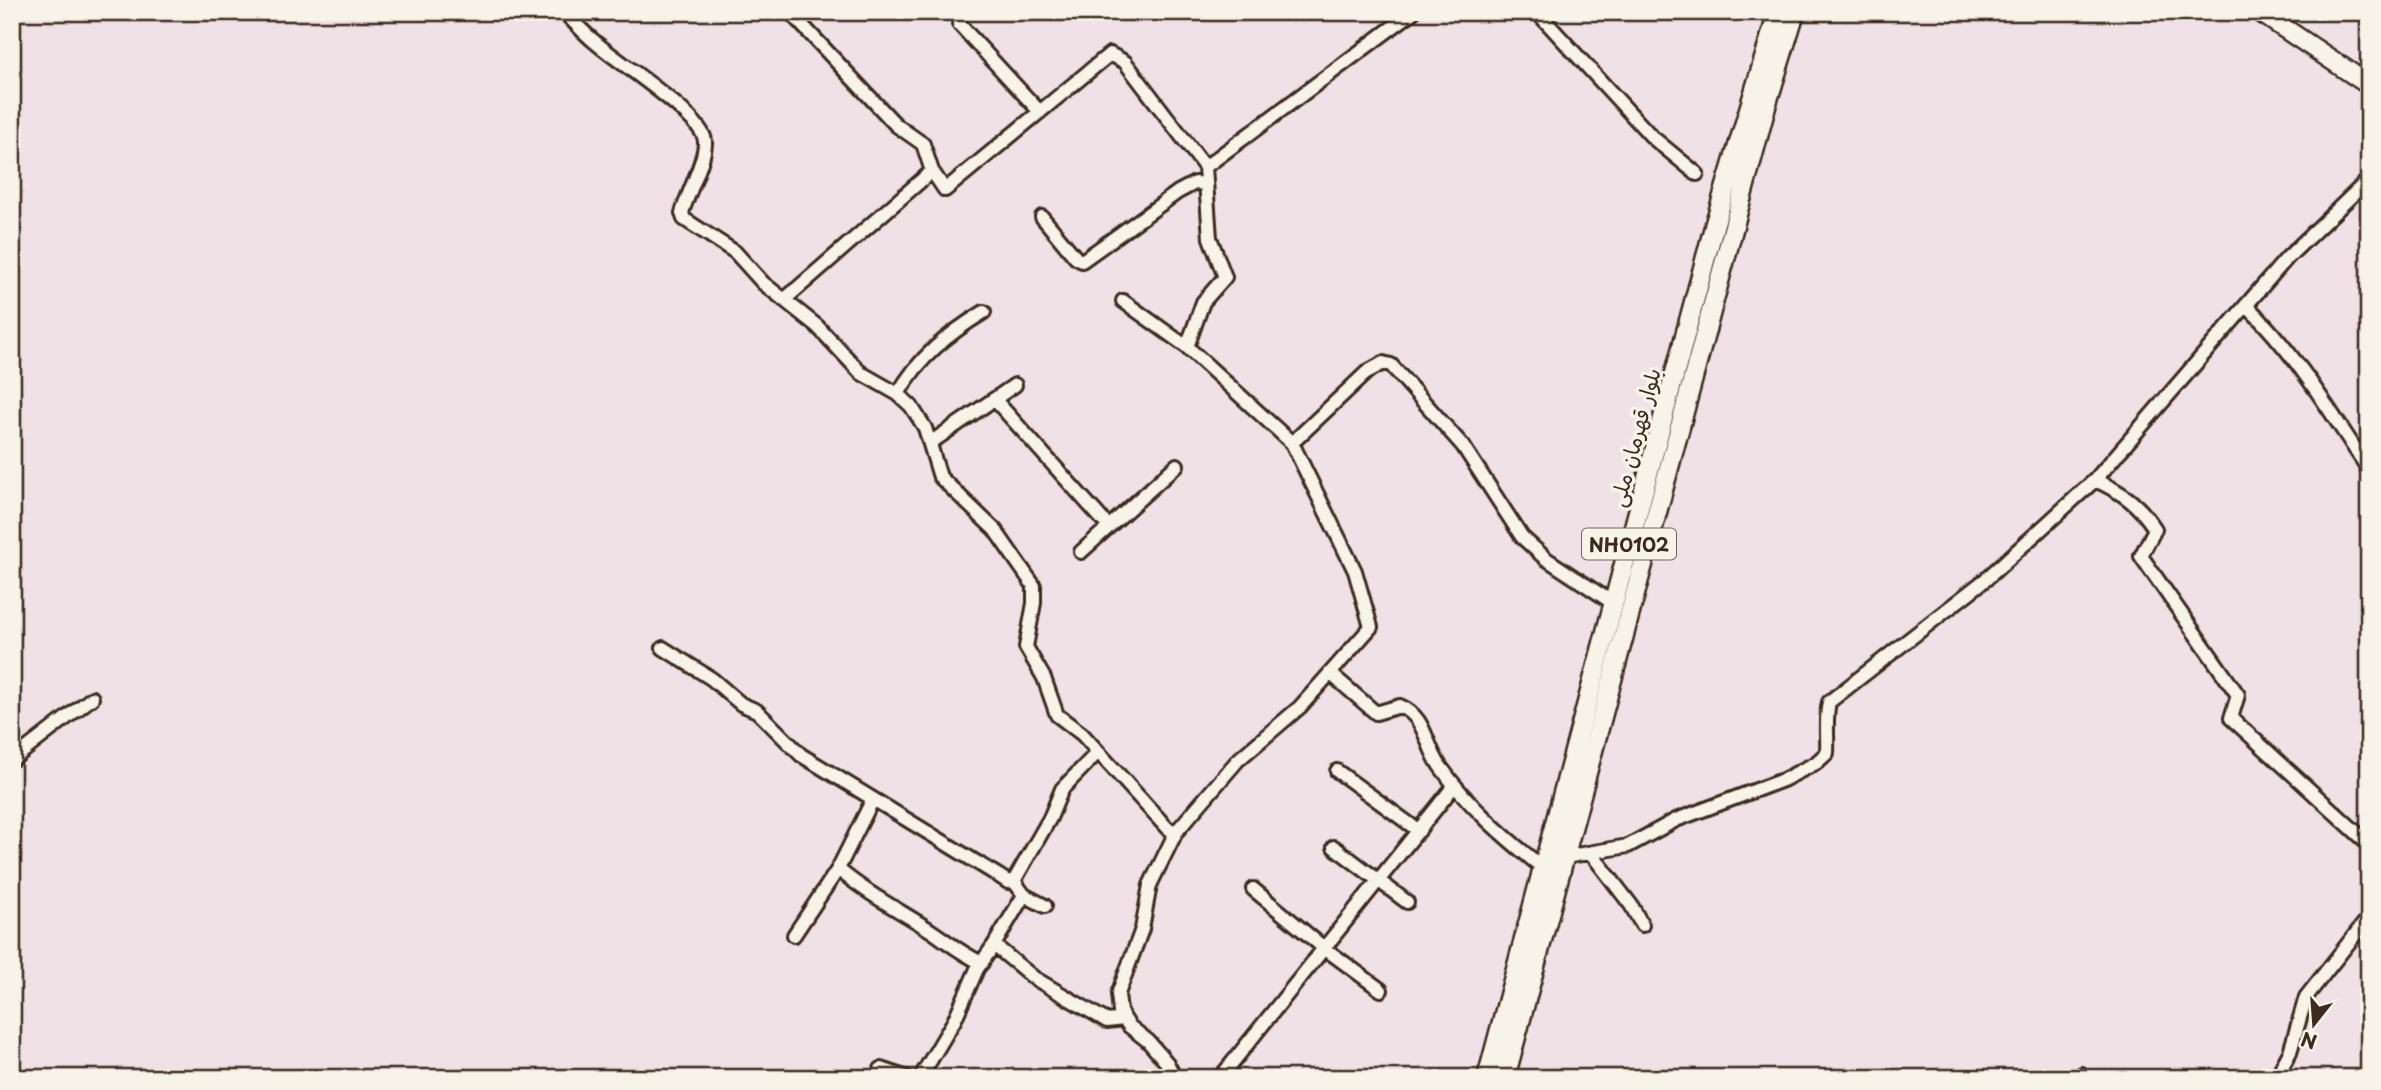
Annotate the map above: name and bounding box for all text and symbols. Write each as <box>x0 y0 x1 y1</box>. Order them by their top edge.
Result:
street label: بلوار قهرمان ملی <box>1600 364 1668 510</box>
road number: NH0102 <box>1582 528 1676 559</box>
north arrow <box>2280 988 2350 1058</box>
text: N <box>2297 1026 2320 1057</box>

